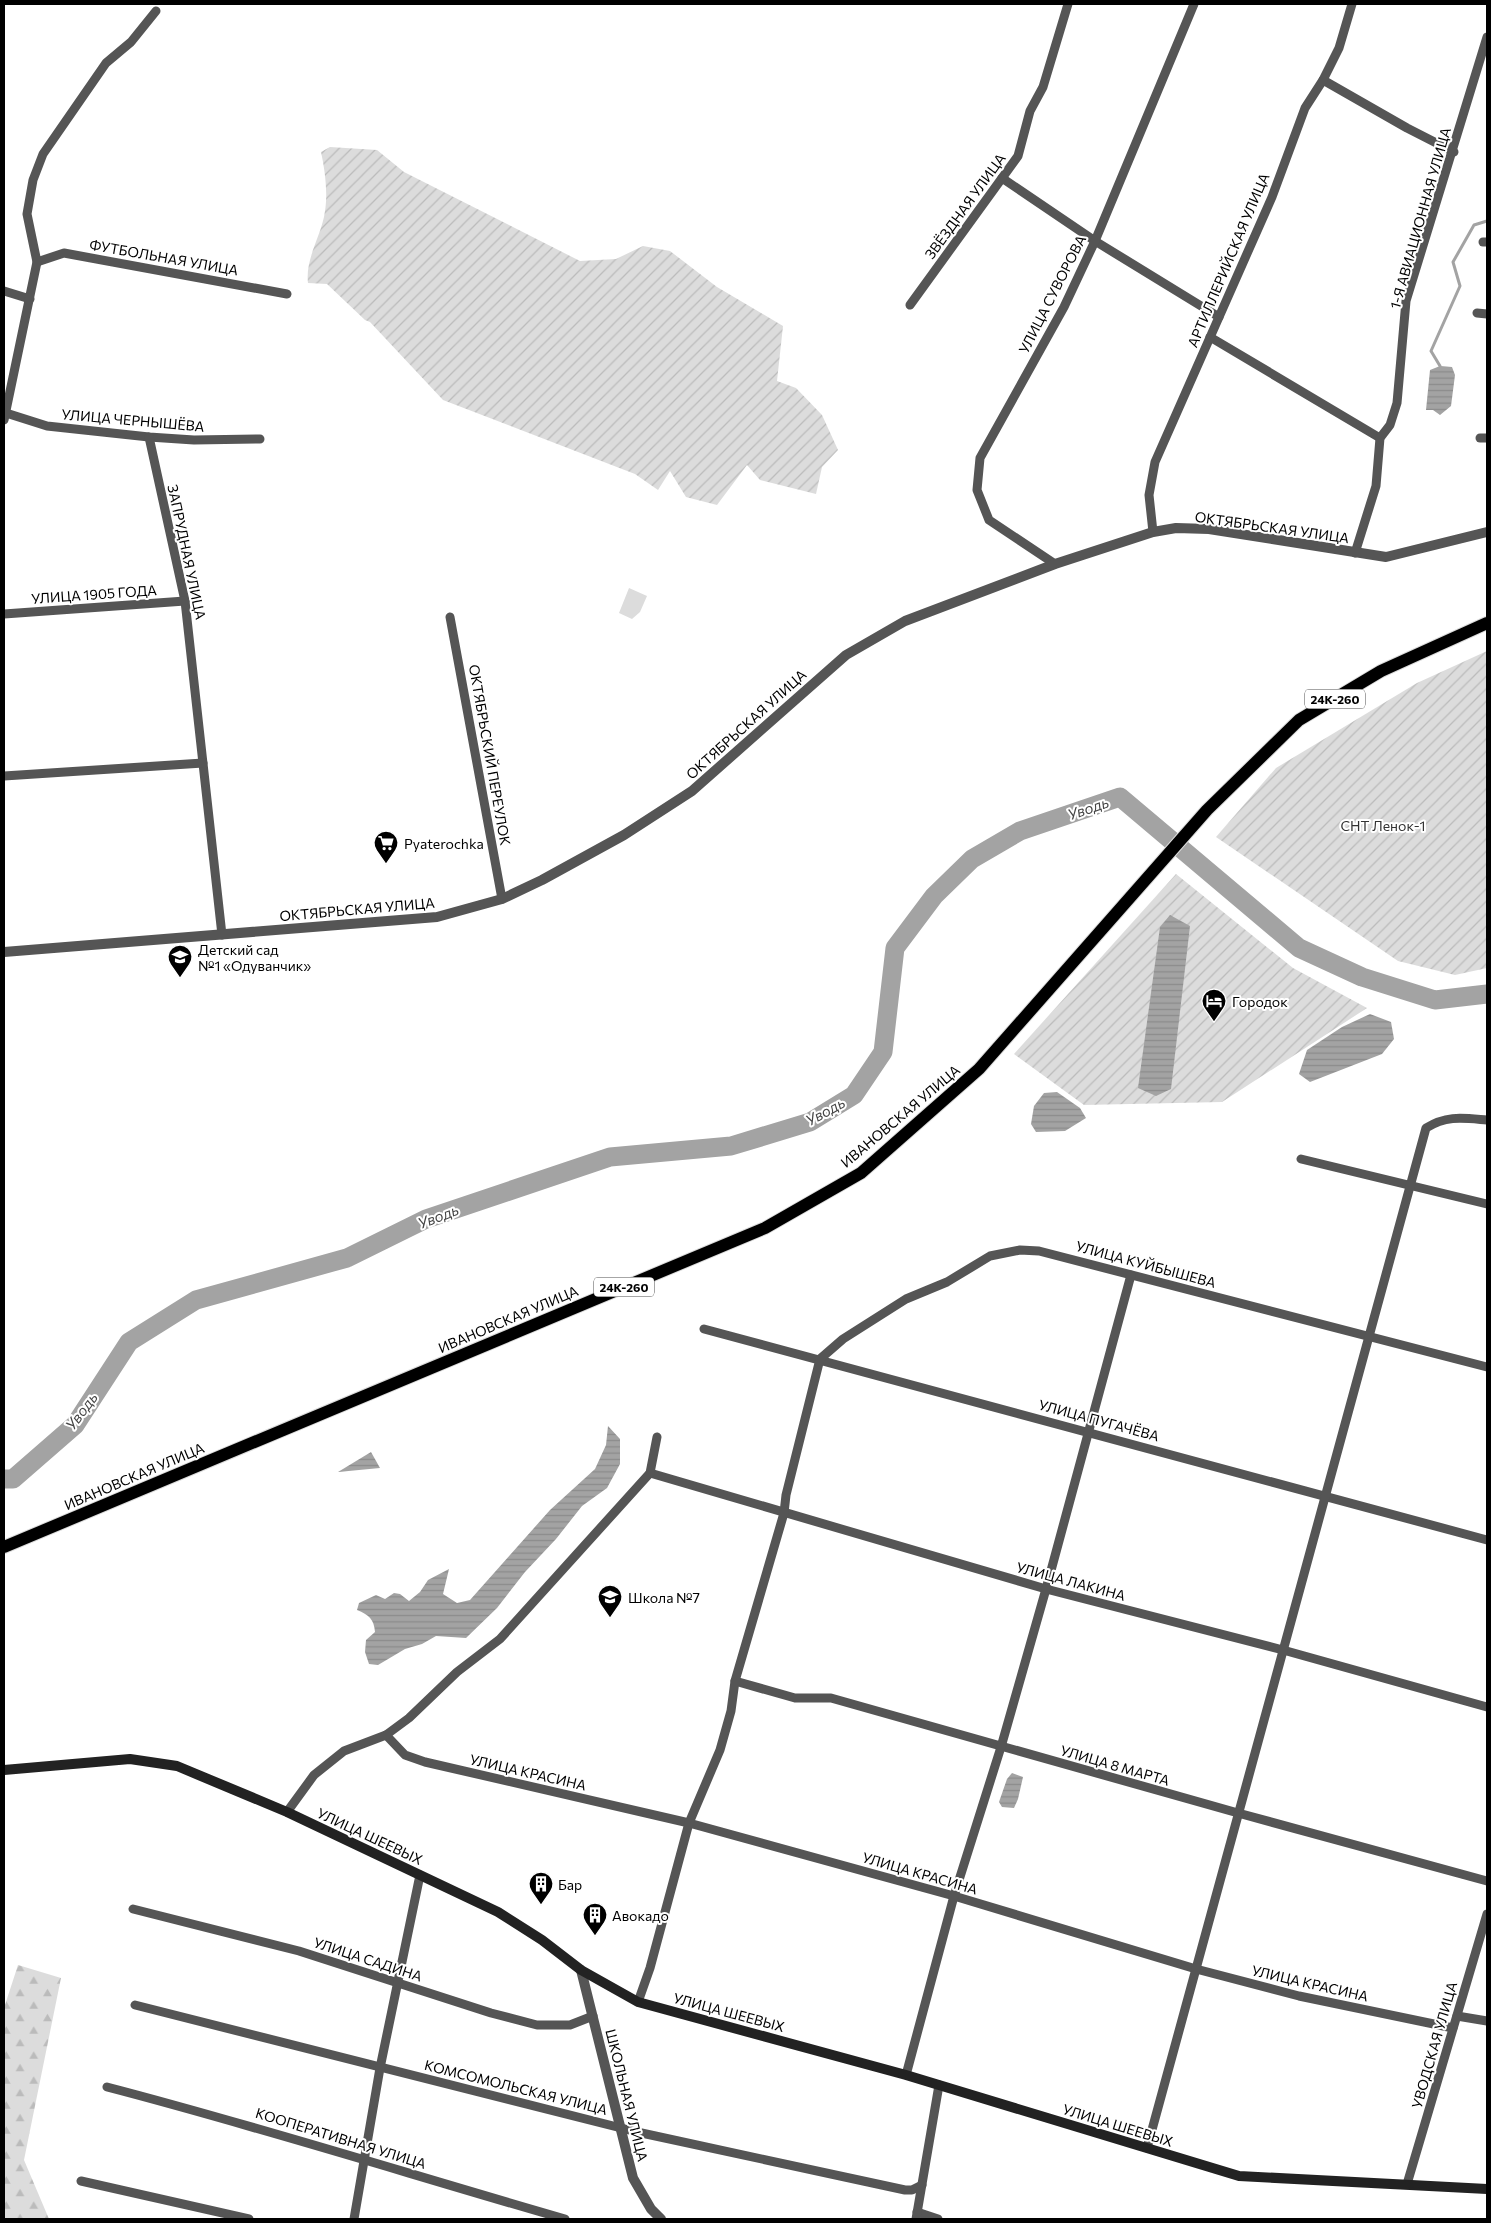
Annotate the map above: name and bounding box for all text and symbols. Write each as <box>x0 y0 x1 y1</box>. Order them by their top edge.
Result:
street label: 1-Я АВИАЦИОННАЯ УЛИЦА <box>1386 125 1454 311</box>
street label: ЗВЁЗДНАЯ УЛИЦА <box>921 150 1009 262</box>
street label: АРТИЛЛЕРИЙСКАЯ УЛИЦА <box>1184 170 1273 350</box>
street label: УЛИЦА СУВОРОВА <box>1015 232 1089 356</box>
street label: ФУТБОЛЬНАЯ УЛИЦА <box>88 236 240 279</box>
street label: УЛИЦА ЧЕРНЫШЁВА <box>61 405 206 435</box>
street label: ЗАПРУДНАЯ УЛИЦА <box>164 483 210 621</box>
street label: ОКТЯБРЬСКАЯ УЛИЦА <box>1194 508 1351 546</box>
street label: УЛИЦА 1905 ГОДА <box>31 581 158 607</box>
street label: ОКТЯБРЬСКИЙ ПЕРЕУЛОК <box>466 663 514 847</box>
street label: ОКТЯБРЬСКАЯ УЛИЦА <box>682 665 810 782</box>
road number: 24К-260 <box>1305 690 1365 709</box>
water label: Уводь <box>1065 792 1111 823</box>
park label: СНТ Ленок-1 <box>1340 817 1426 834</box>
supermarket icon: Pyaterochka <box>373 830 399 864</box>
place label: Pyaterochka <box>404 835 484 852</box>
street label: ОКТЯБРЬСКАЯ УЛИЦА <box>279 894 436 924</box>
place label: Детский сад №1 «Одуванчик» <box>198 941 311 974</box>
school or university icon: Детский сад №1 «Одуванчик» <box>167 944 193 978</box>
hotel icon: Городок <box>1201 988 1227 1022</box>
place label: Городок <box>1232 993 1288 1010</box>
street label: ИВАНОВСКАЯ УЛИЦА <box>837 1061 963 1171</box>
water label: Уводь <box>802 1093 848 1129</box>
water label: Уводь <box>415 1200 461 1232</box>
street label: УЛИЦА КУЙБЫШЕВА <box>1074 1237 1218 1291</box>
road number: 24К-260 <box>594 1277 654 1296</box>
street label: ИВАНОВСКАЯ УЛИЦА <box>435 1282 581 1356</box>
water label: Уводь <box>61 1388 101 1433</box>
street label: УЛИЦА ПУГАЧЁВА <box>1037 1396 1162 1444</box>
street label: ИВАНОВСКАЯ УЛИЦА <box>61 1439 207 1513</box>
street label: УЛИЦА ЛАКИНА <box>1014 1558 1128 1604</box>
school or university icon: Школа №7 <box>597 1584 623 1618</box>
place label: Школа №7 <box>628 1589 700 1606</box>
street label: УЛИЦА 8 МАРТА <box>1058 1741 1172 1789</box>
street label: УЛИЦА КРАСИНА <box>468 1750 588 1794</box>
street label: УЛИЦА ШЕЕВЫХ <box>314 1804 426 1868</box>
street label: УЛИЦА КРАСИНА <box>860 1848 980 1898</box>
building icon: Бар <box>528 1871 554 1905</box>
place label: Бар <box>558 1876 582 1893</box>
building icon: Авокадо <box>582 1902 608 1936</box>
place label: Авокадо <box>612 1907 669 1924</box>
street label: УЛИЦА САДИНА <box>312 1933 425 1985</box>
street label: УЛИЦА КРАСИНА <box>1250 1961 1370 2005</box>
street label: УВОДСКАЯ УЛИЦА <box>1408 1979 1460 2110</box>
street label: УЛИЦА ШЕЕВЫХ <box>671 1989 787 2035</box>
street label: ШКОЛЬНАЯ УЛИЦА <box>602 2027 652 2163</box>
street label: КОМСОМОЛЬСКАЯ УЛИЦА <box>423 2056 610 2118</box>
street label: УЛИЦА ШЕЕВЫХ <box>1061 2100 1175 2150</box>
street label: КООПЕРАТИВНАЯ УЛИЦА <box>254 2104 429 2172</box>

